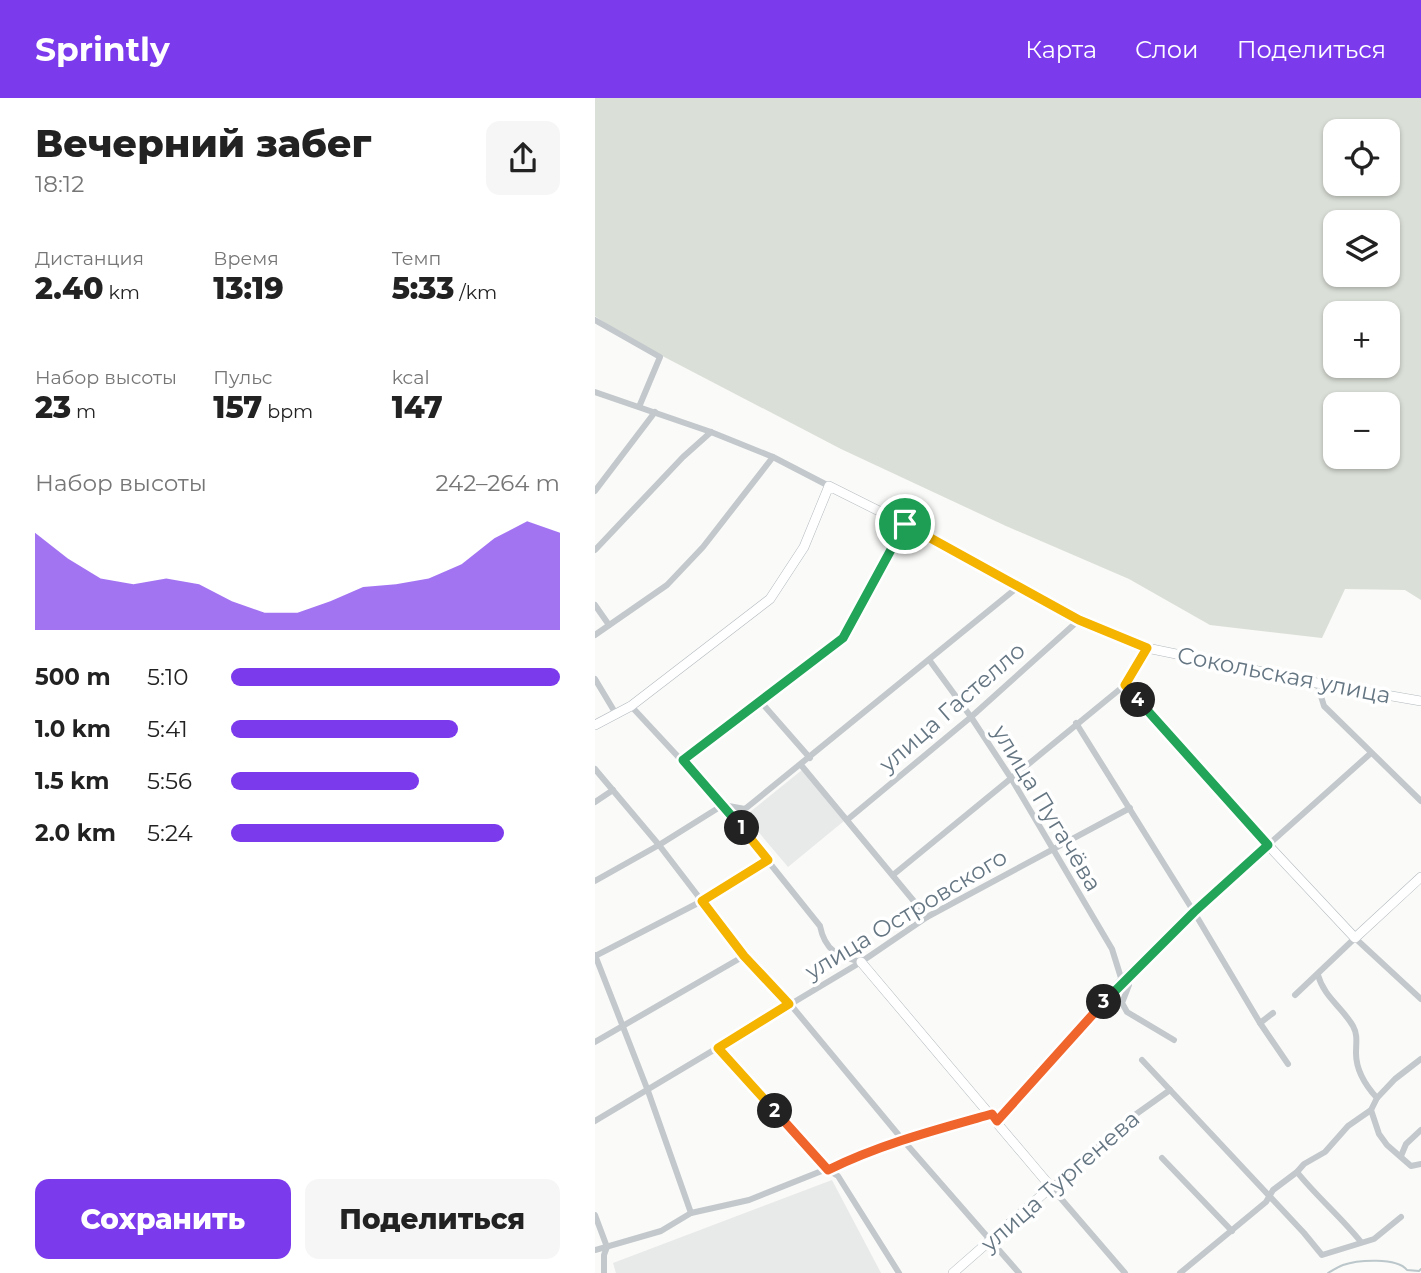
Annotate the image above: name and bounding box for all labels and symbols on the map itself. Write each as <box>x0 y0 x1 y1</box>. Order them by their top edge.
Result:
pin <box>875 494 935 554</box>
street label: улица Гастелло <box>872 636 1031 779</box>
street label: Сокольская улица <box>1175 641 1393 709</box>
pin: 4 <box>1121 682 1155 718</box>
street label: улица Пугачёва <box>986 719 1108 896</box>
pin: 1 <box>725 810 759 846</box>
street label: улица Островского <box>799 843 1012 986</box>
pin: 3 <box>1086 984 1121 1020</box>
pin: 2 <box>757 1094 793 1128</box>
street label: улица Тургенева <box>974 1105 1145 1258</box>

